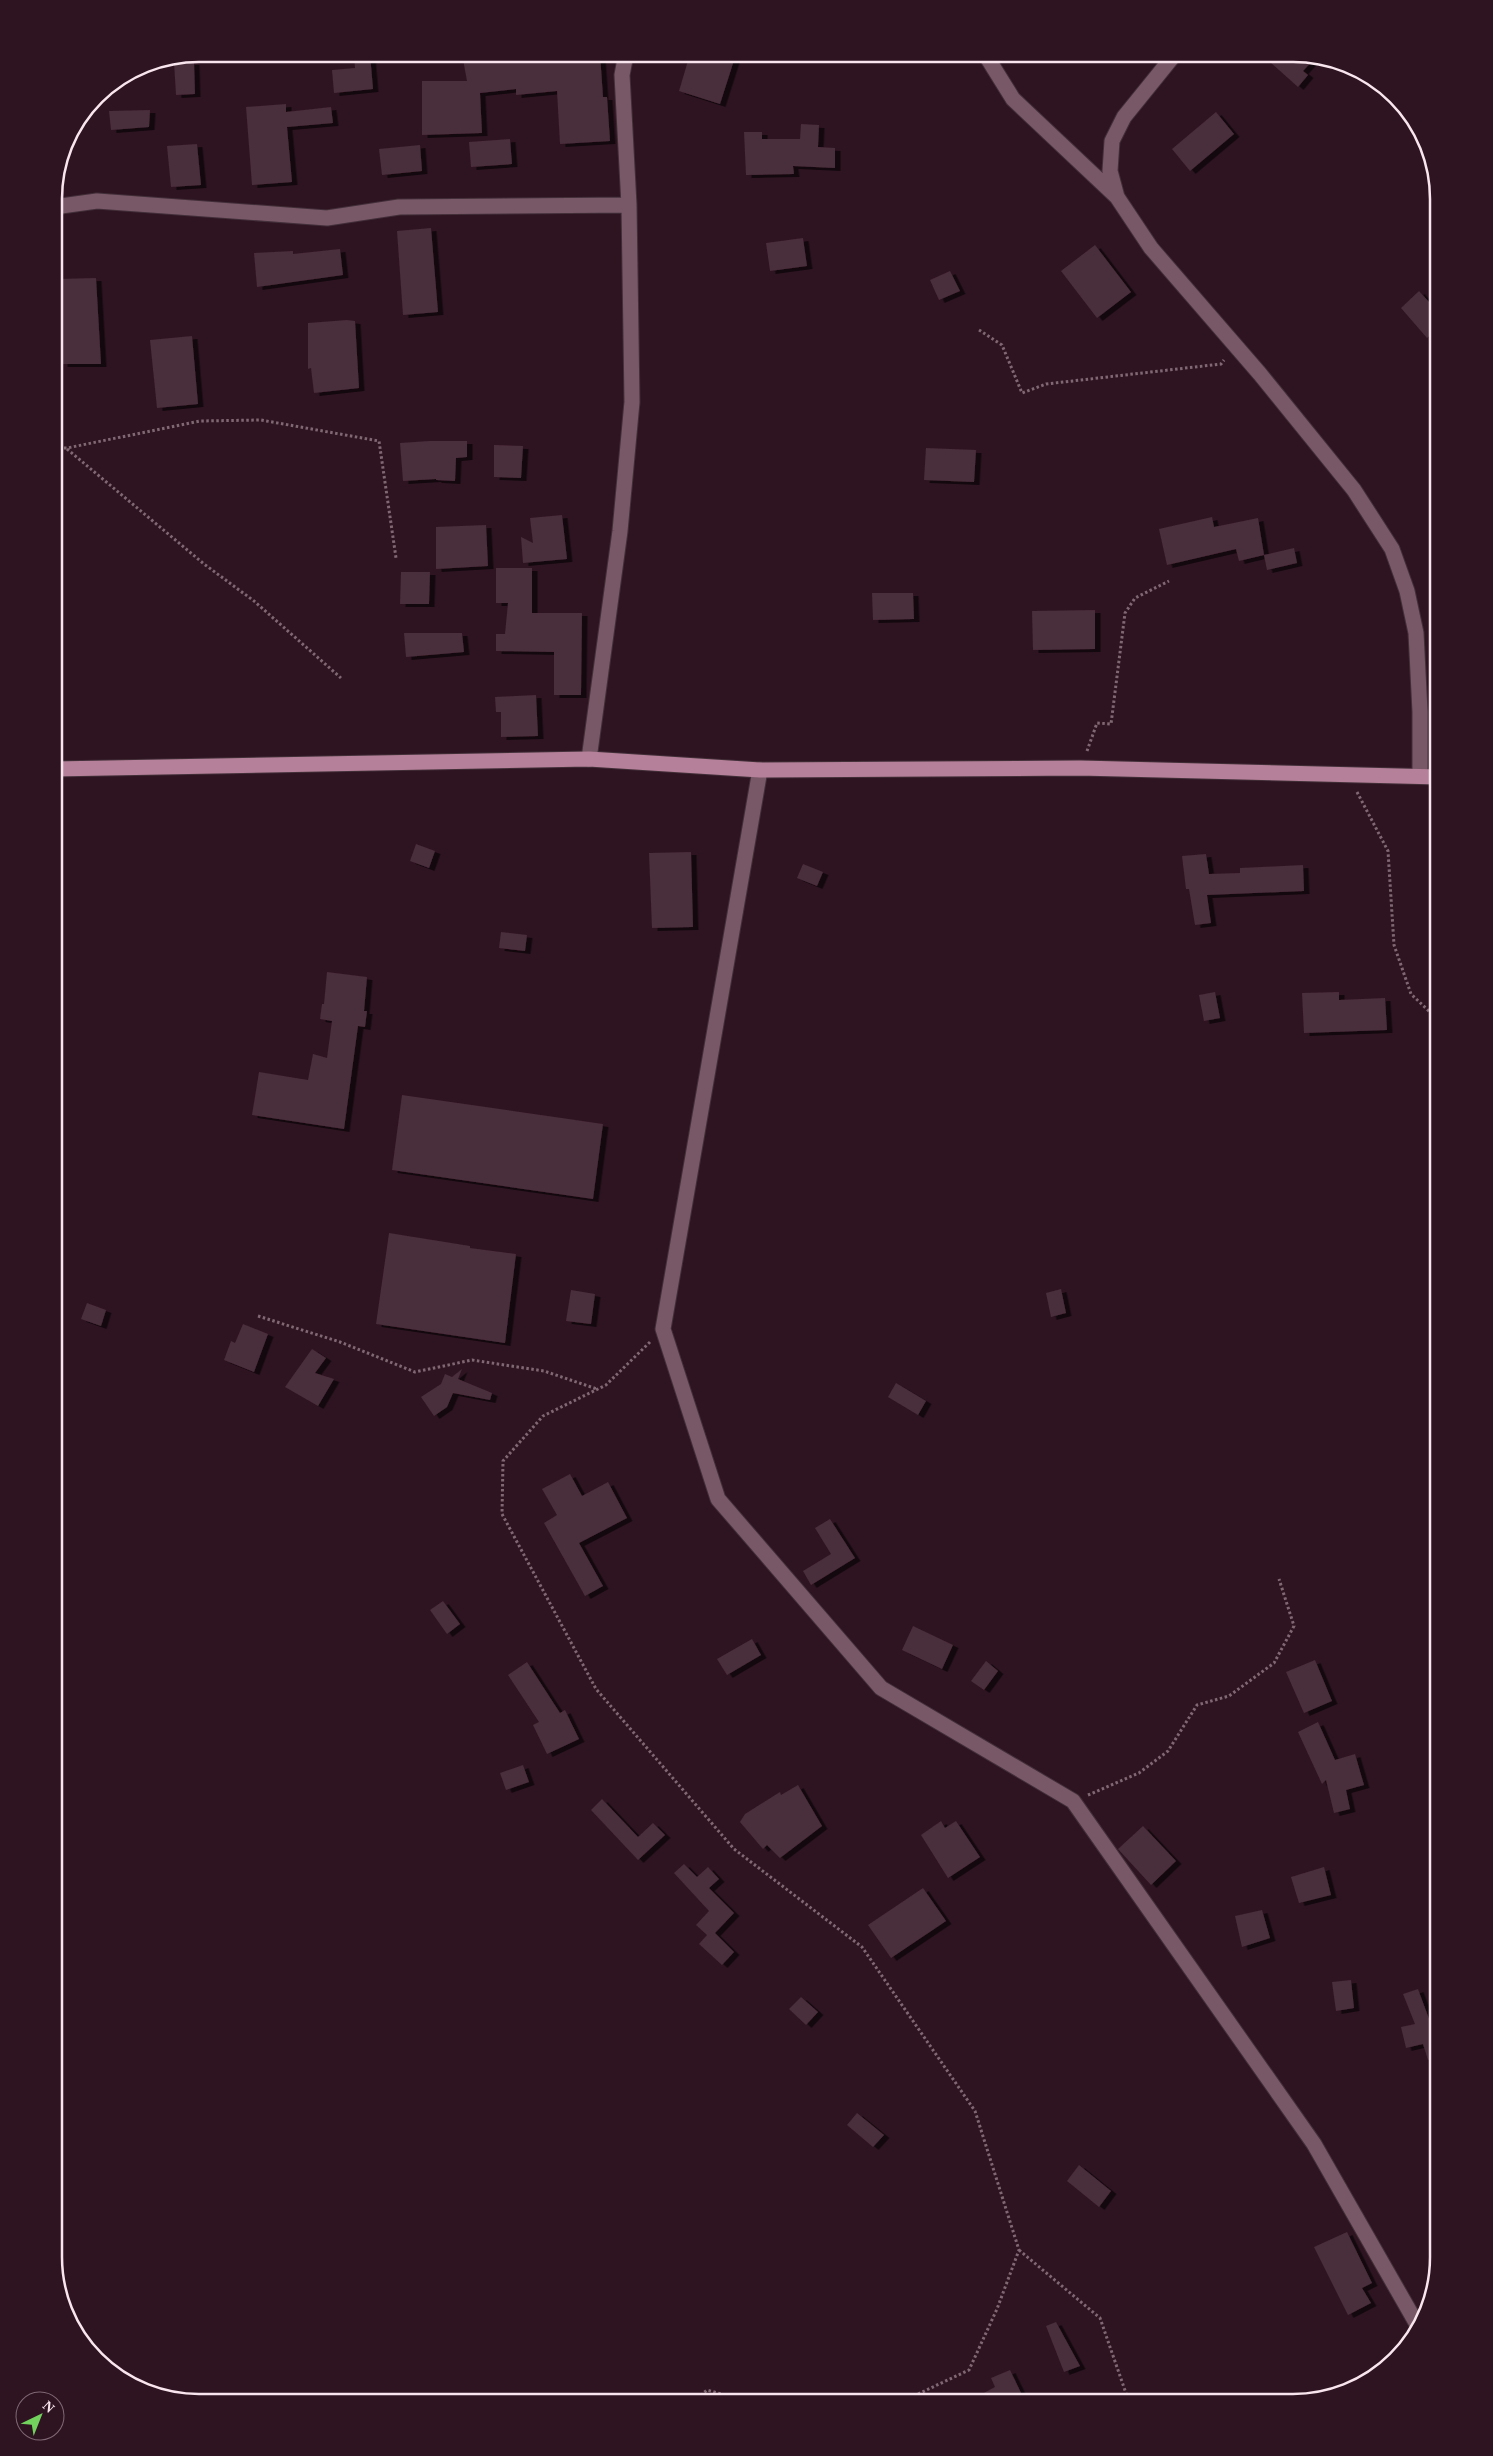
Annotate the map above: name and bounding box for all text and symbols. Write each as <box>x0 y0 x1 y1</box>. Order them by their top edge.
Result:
north arrow <box>15 2391 65 2441</box>
text: N <box>40 2398 57 2416</box>

